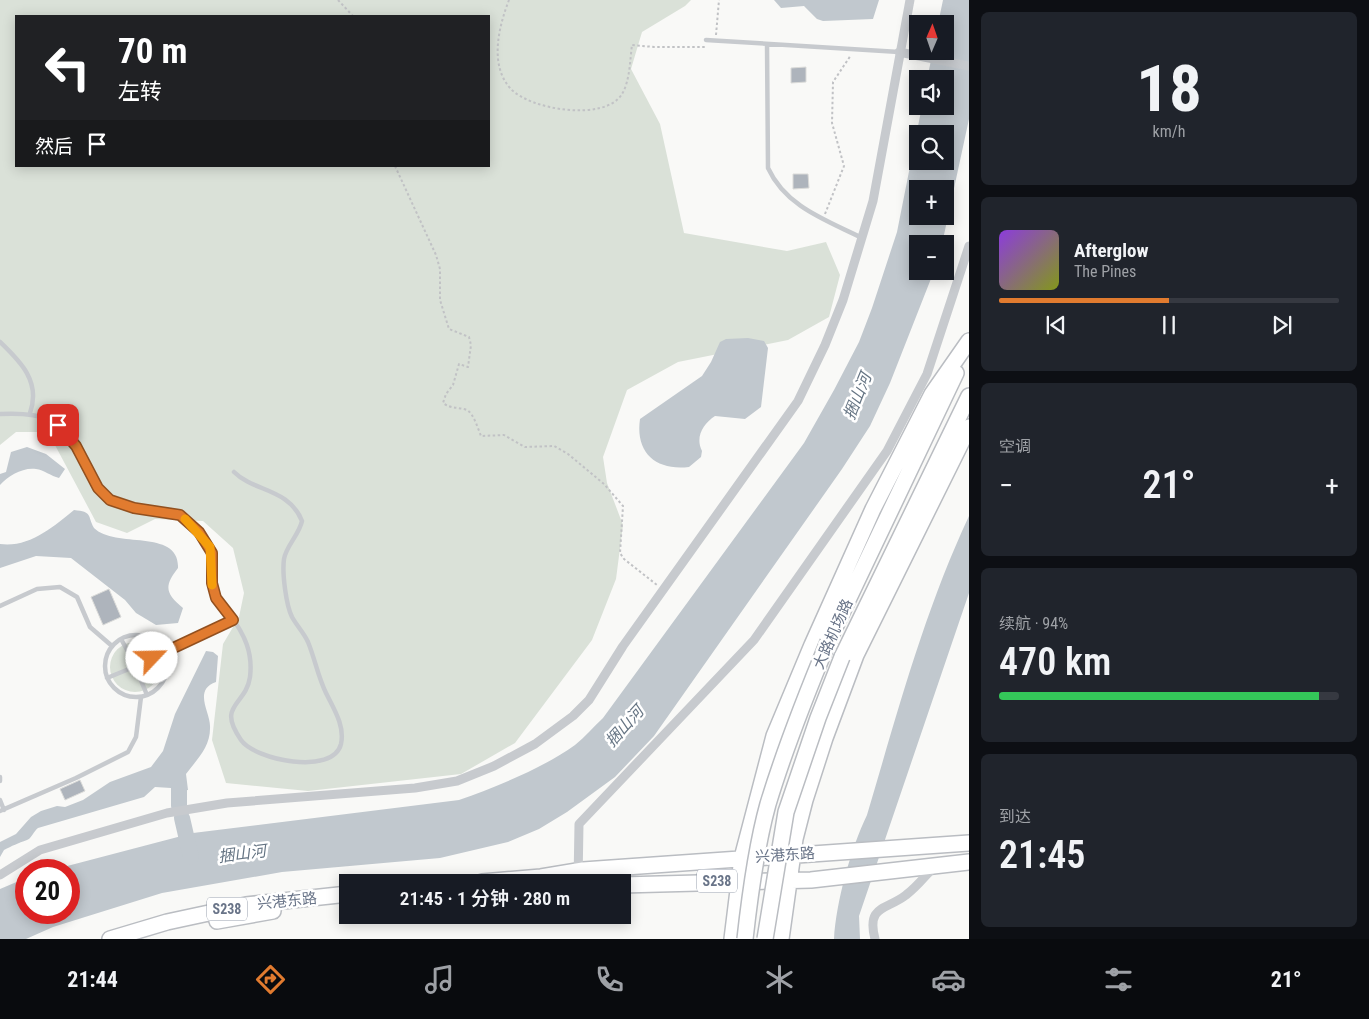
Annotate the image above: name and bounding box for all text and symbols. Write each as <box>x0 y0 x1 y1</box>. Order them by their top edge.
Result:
north arrow <box>909 15 954 60</box>
map controls <box>909 15 954 280</box>
text: 70 m <box>118 31 187 72</box>
icon: left <box>35 35 100 100</box>
text: 18 <box>1136 51 1202 127</box>
button: sound <box>909 70 954 115</box>
text: 左转 <box>118 79 162 104</box>
text: km/h <box>1153 122 1185 141</box>
button: search <box>909 125 954 170</box>
icon: arrive <box>83 130 111 158</box>
text: 然后 <box>35 135 73 158</box>
button: + <box>909 180 954 225</box>
button: − <box>909 235 954 280</box>
text: Afterglow <box>1074 239 1148 262</box>
text: The Pines <box>1074 262 1136 281</box>
icon: previous <box>1042 311 1070 339</box>
icon: pause <box>1155 311 1183 339</box>
icon: next <box>1268 311 1296 339</box>
water label: 捆山河 <box>840 368 876 422</box>
pin <box>37 404 79 446</box>
icon: arrive <box>44 411 72 439</box>
text: 空调 <box>999 437 1031 456</box>
text: 21° <box>1143 463 1195 507</box>
text: − <box>999 469 1013 502</box>
text: + <box>1325 469 1339 502</box>
street label: 大路机场路 <box>810 596 856 672</box>
text: 续航 · 94% <box>999 614 1068 633</box>
position arrow <box>125 631 177 683</box>
text: 470 km <box>999 640 1111 684</box>
water label: 捆山河 <box>601 700 649 751</box>
text: 到达 <box>999 807 1031 826</box>
text: 21:45 <box>999 833 1085 877</box>
water label: 捆山河 <box>217 841 270 866</box>
street label: 兴港东路 <box>754 844 816 866</box>
speed limit sign: 20 <box>15 859 80 924</box>
road number: S238 <box>697 869 737 892</box>
text: 21:45 · 1 分钟 · 280 m <box>400 887 570 910</box>
street label: 兴港东路 <box>256 889 318 913</box>
road number: S238 <box>207 898 247 921</box>
icon: directions <box>253 962 288 997</box>
icon: music <box>422 962 457 997</box>
icon: phone <box>592 962 627 997</box>
icon: climate <box>762 962 797 997</box>
icon: car <box>931 962 966 997</box>
icon: filters <box>1101 962 1136 997</box>
text: 21:44 <box>67 967 118 992</box>
text: 21° <box>1271 967 1302 992</box>

